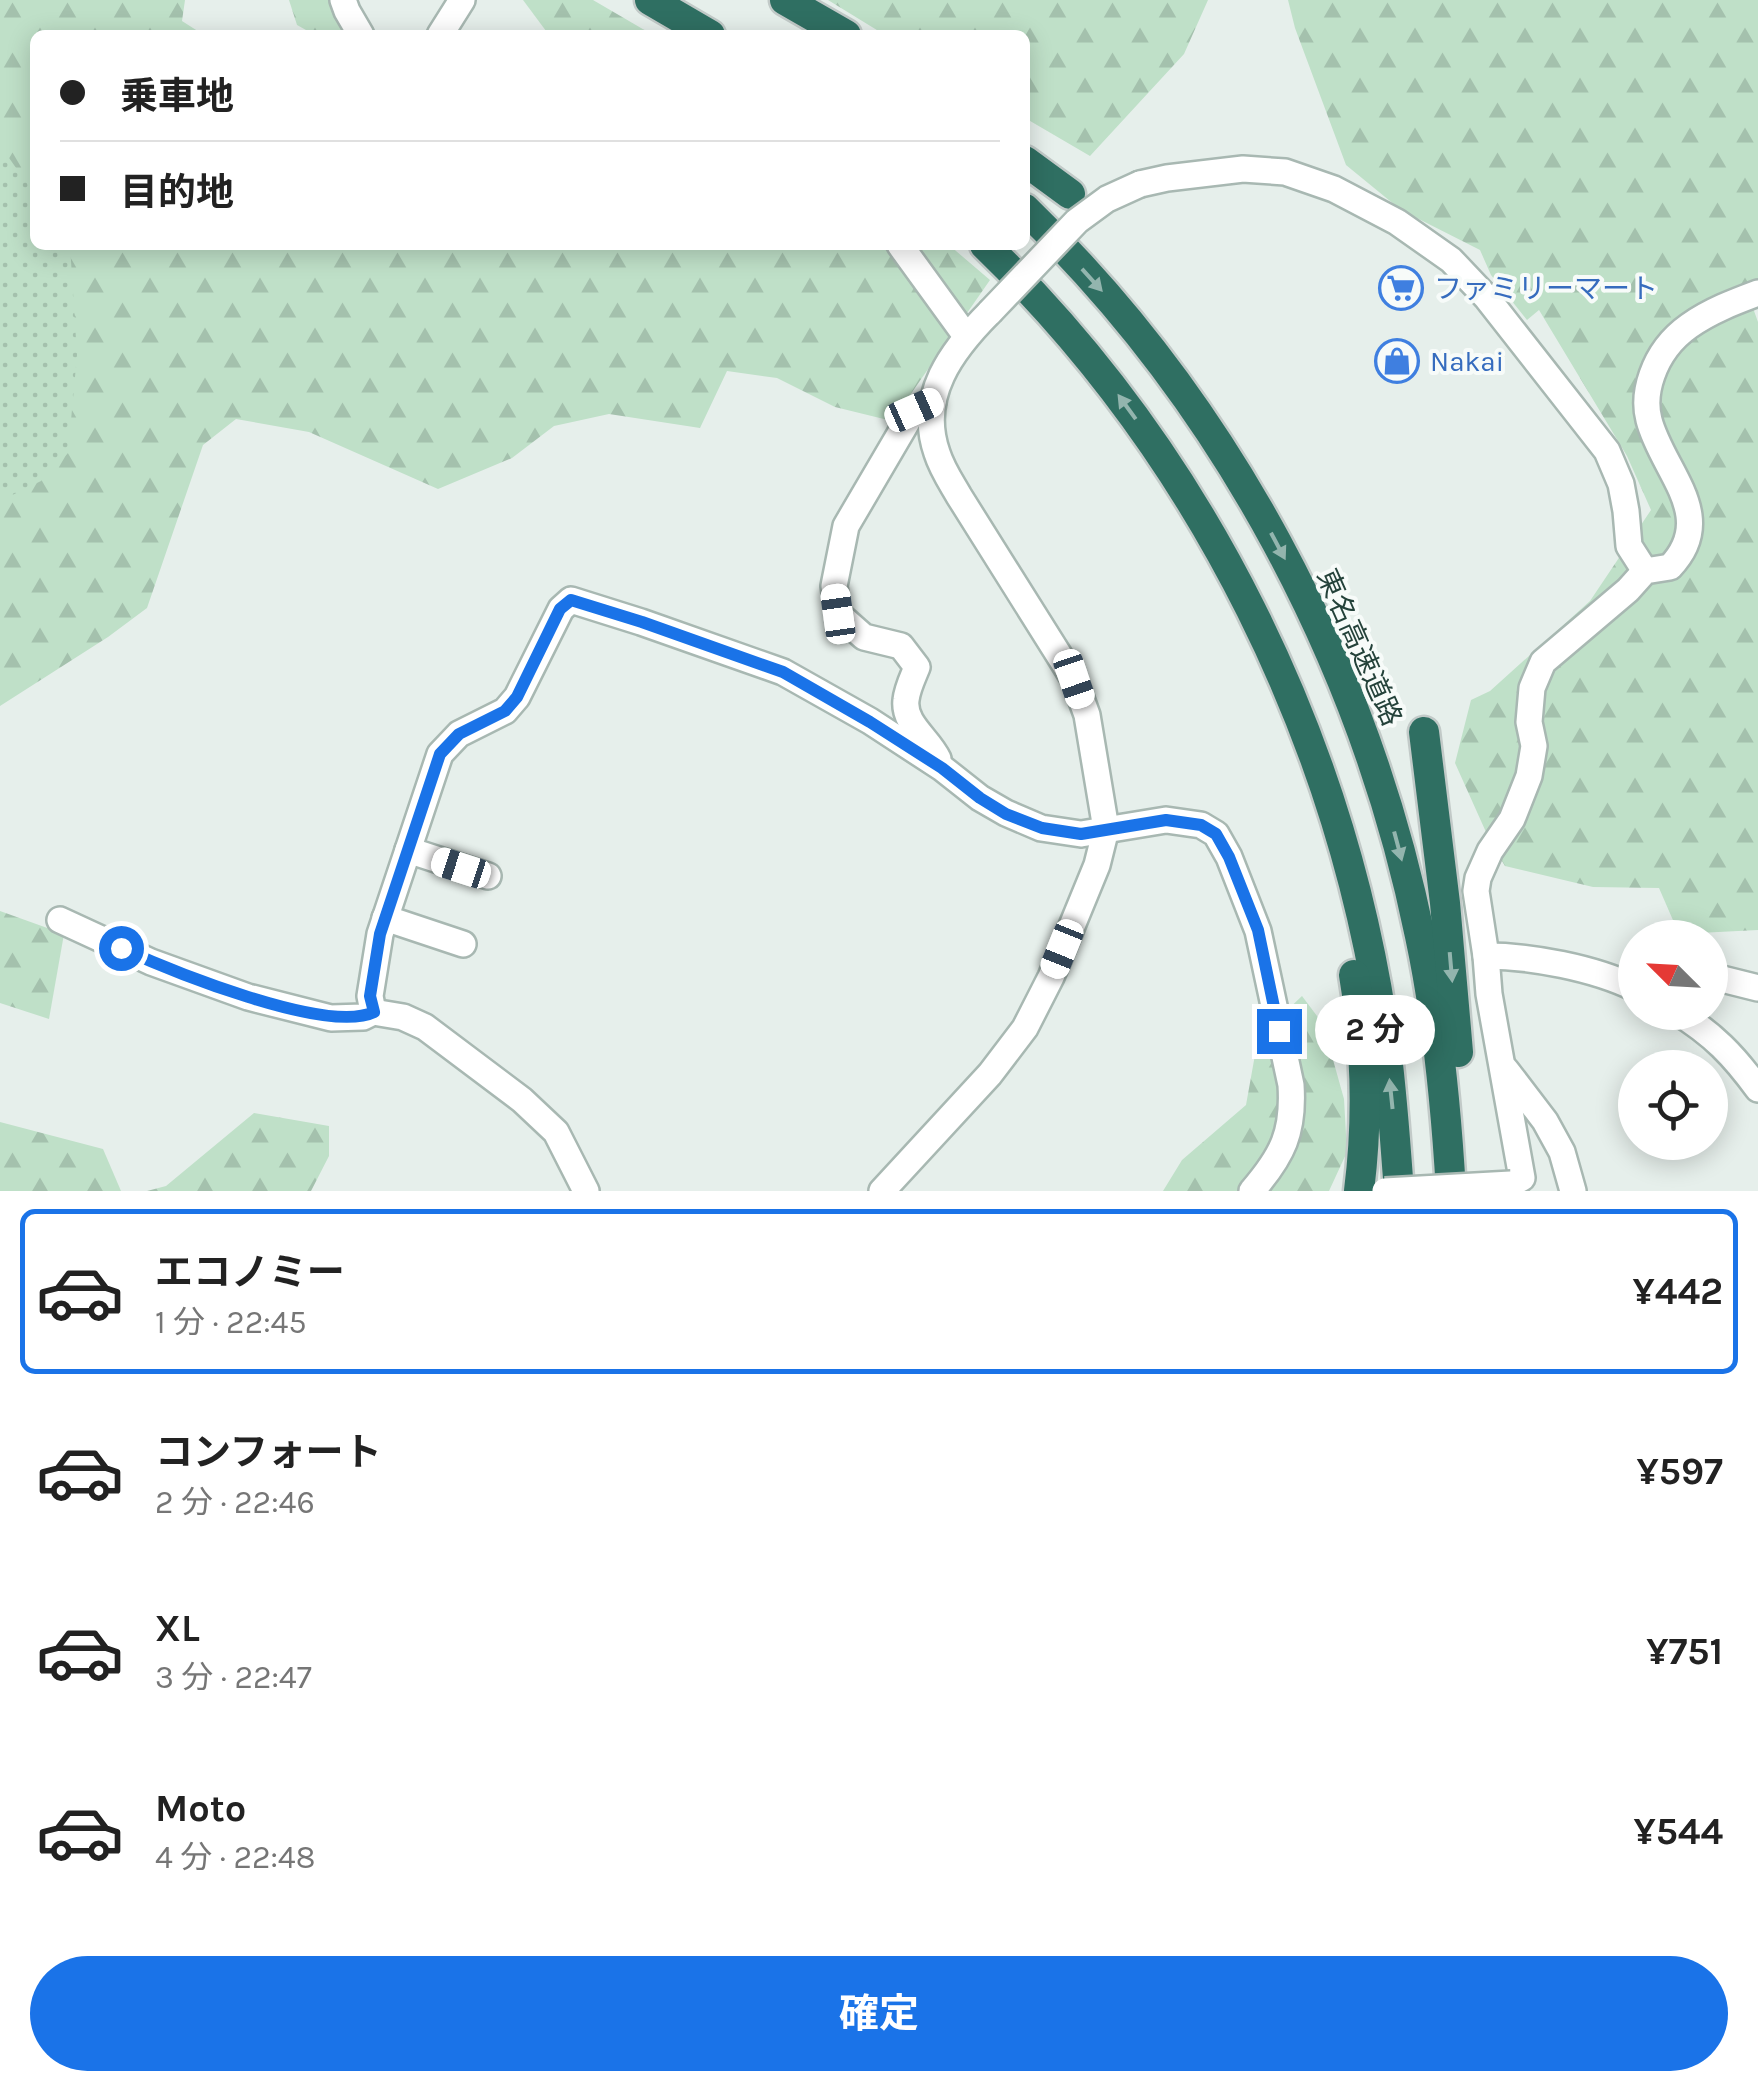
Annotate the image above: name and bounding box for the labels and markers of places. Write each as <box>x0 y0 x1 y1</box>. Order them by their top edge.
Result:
supermarket icon: ファミリーマート <box>1378 265 1424 311</box>
place label: ファミリーマート <box>1434 272 1658 305</box>
shop icon: Nakai <box>1374 338 1420 384</box>
place label: Nakai <box>1430 345 1504 378</box>

